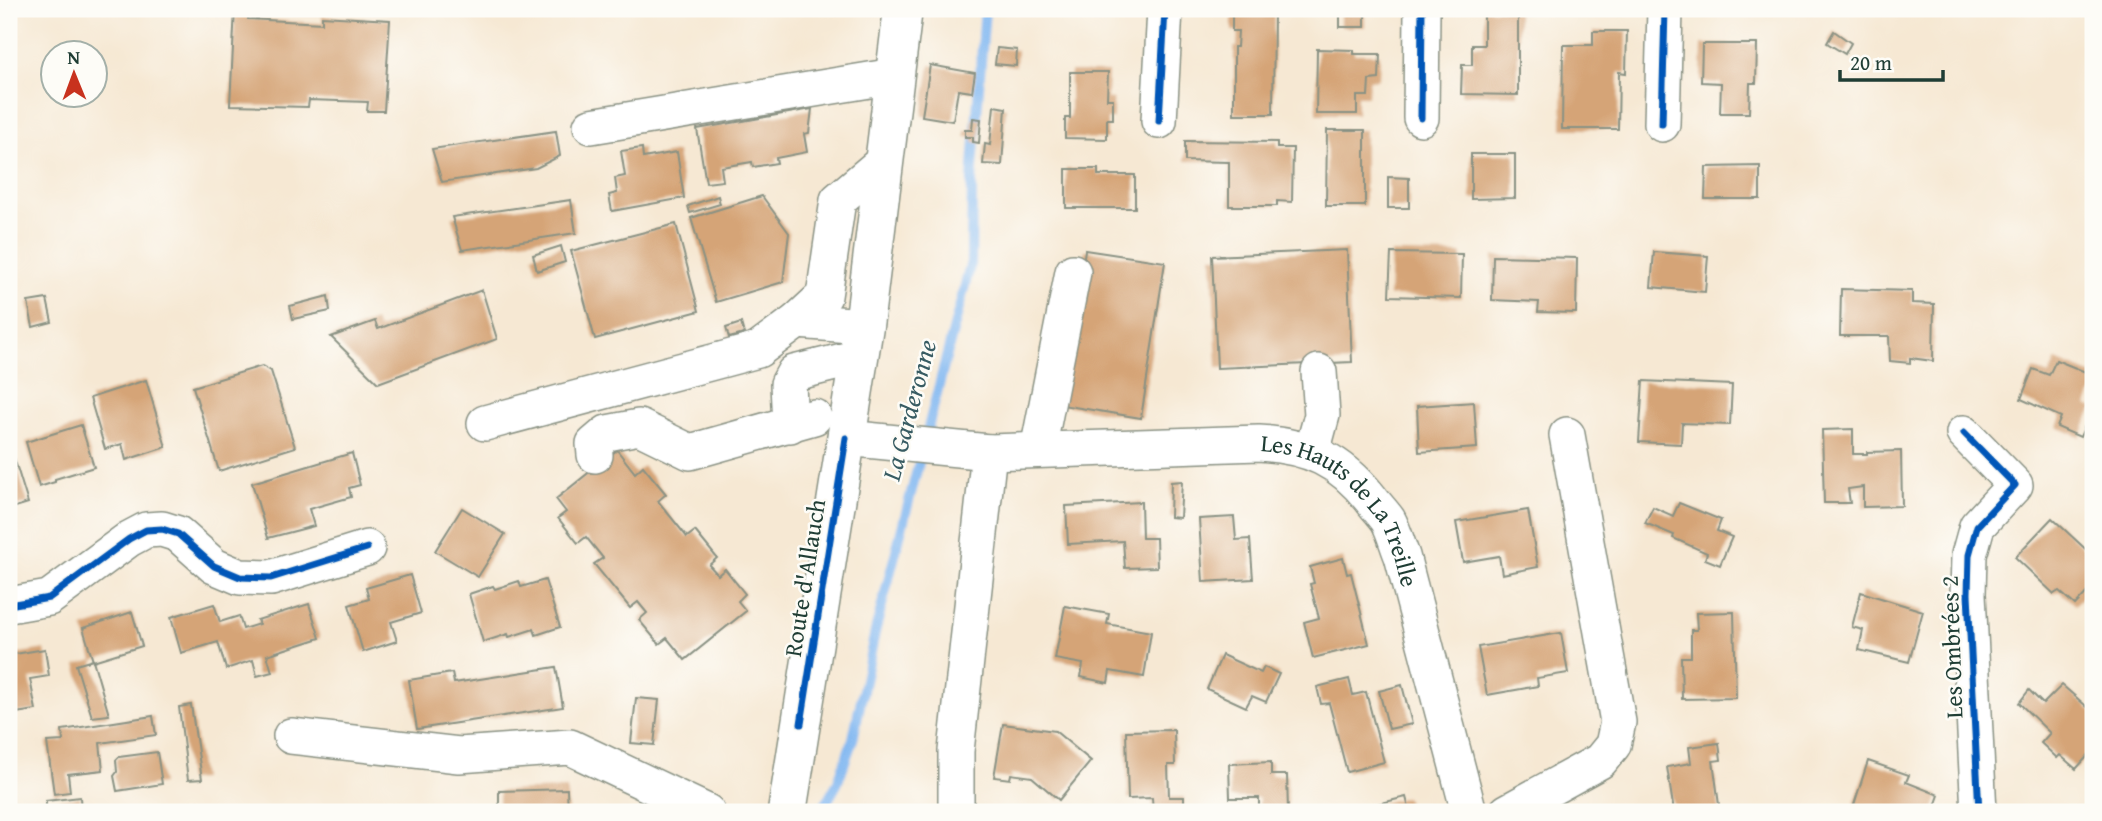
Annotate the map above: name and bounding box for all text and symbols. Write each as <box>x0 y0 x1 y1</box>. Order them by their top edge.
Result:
north arrow <box>38 38 108 108</box>
scale bar <box>1840 38 1943 82</box>
text: N <box>67 43 81 71</box>
text: 20 m <box>1850 47 1892 78</box>
water label: La Garderonne <box>871 335 946 486</box>
street label: Les Hauts de La Treille <box>1259 425 1427 590</box>
street label: Route d'Allauch <box>775 496 834 659</box>
street label: Les Ombrées 2 <box>1932 575 1971 719</box>

